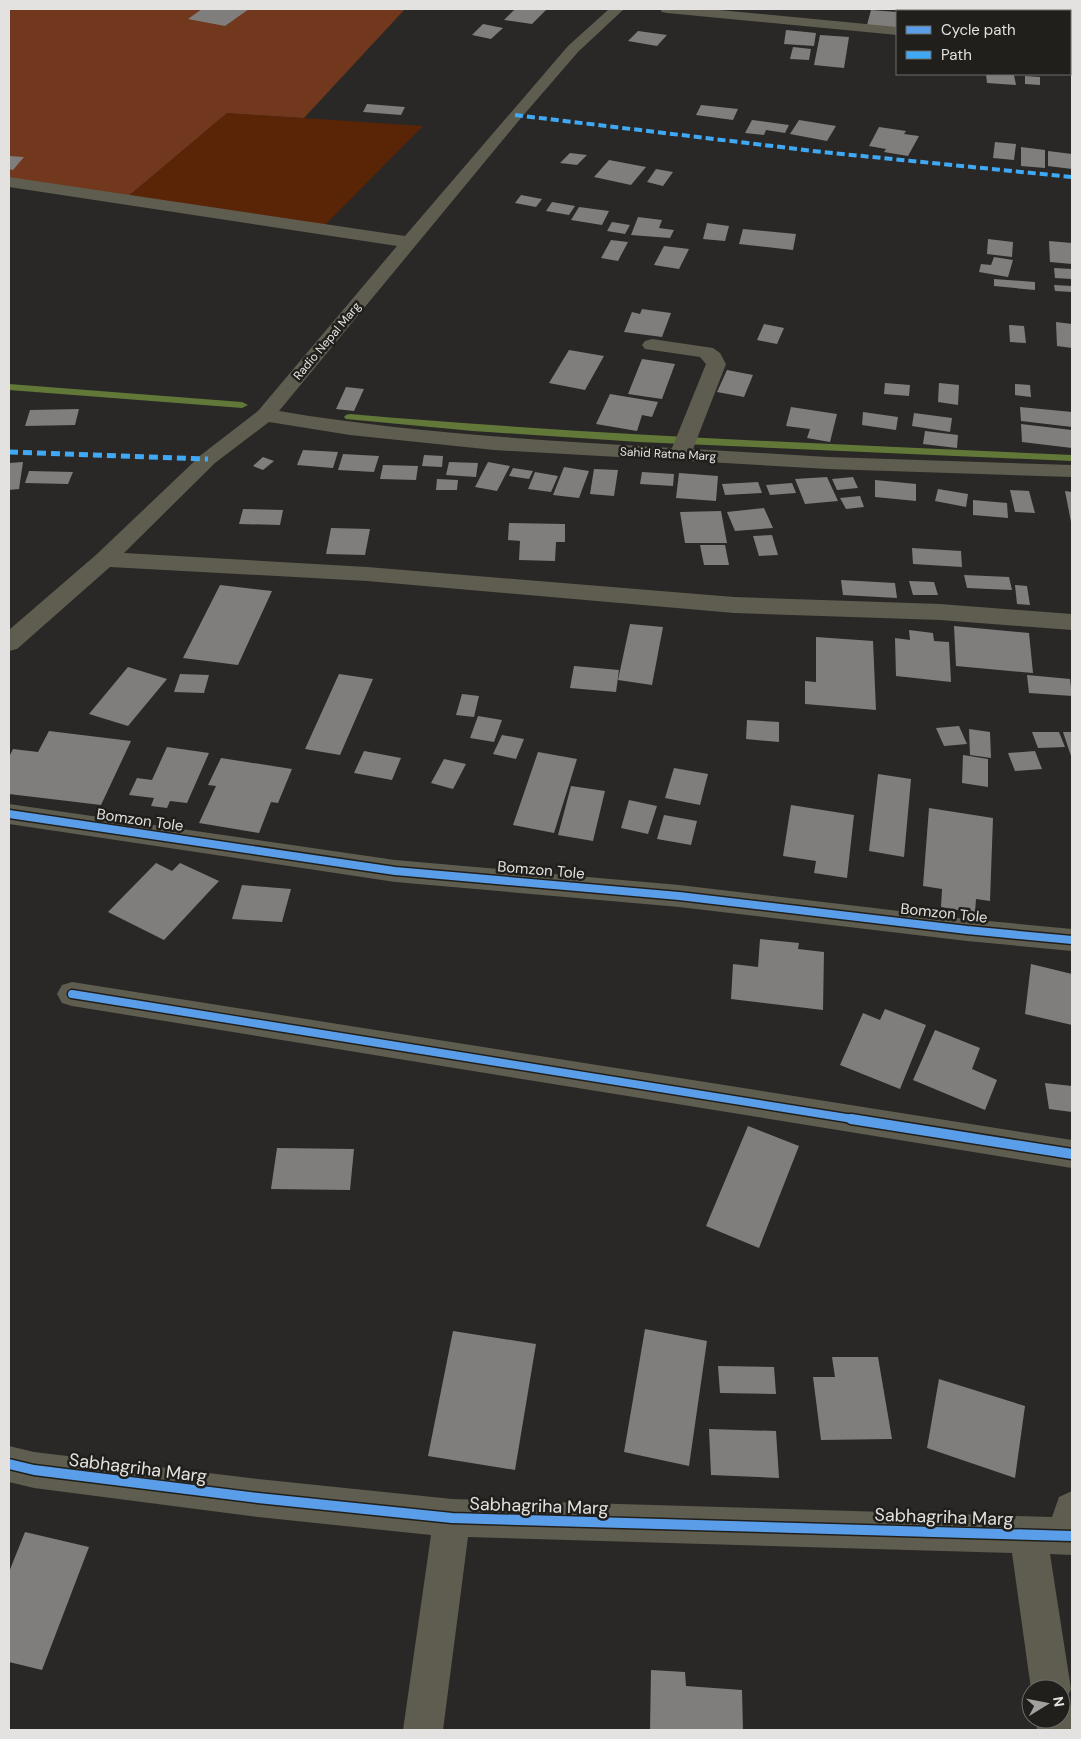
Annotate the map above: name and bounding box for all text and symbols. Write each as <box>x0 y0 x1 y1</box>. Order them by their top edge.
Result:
legend <box>896 10 1071 75</box>
text: Cycle path <box>941 20 1016 40</box>
text: Path <box>941 45 972 65</box>
street label: Radio Nepal Marg <box>290 299 364 383</box>
street label: Sahid Ratna Marg <box>620 443 717 465</box>
street label: Bomzon Tole <box>95 804 185 836</box>
street label: Bomzon Tole <box>497 856 585 884</box>
street label: Bomzon Tole <box>899 898 989 928</box>
street label: Sabhagriha Marg <box>68 1448 208 1488</box>
street label: Sabhagriha Marg <box>469 1492 609 1520</box>
street label: Sabhagriha Marg <box>874 1503 1014 1531</box>
north arrow <box>1021 1679 1071 1729</box>
text: N <box>1049 1695 1069 1708</box>

